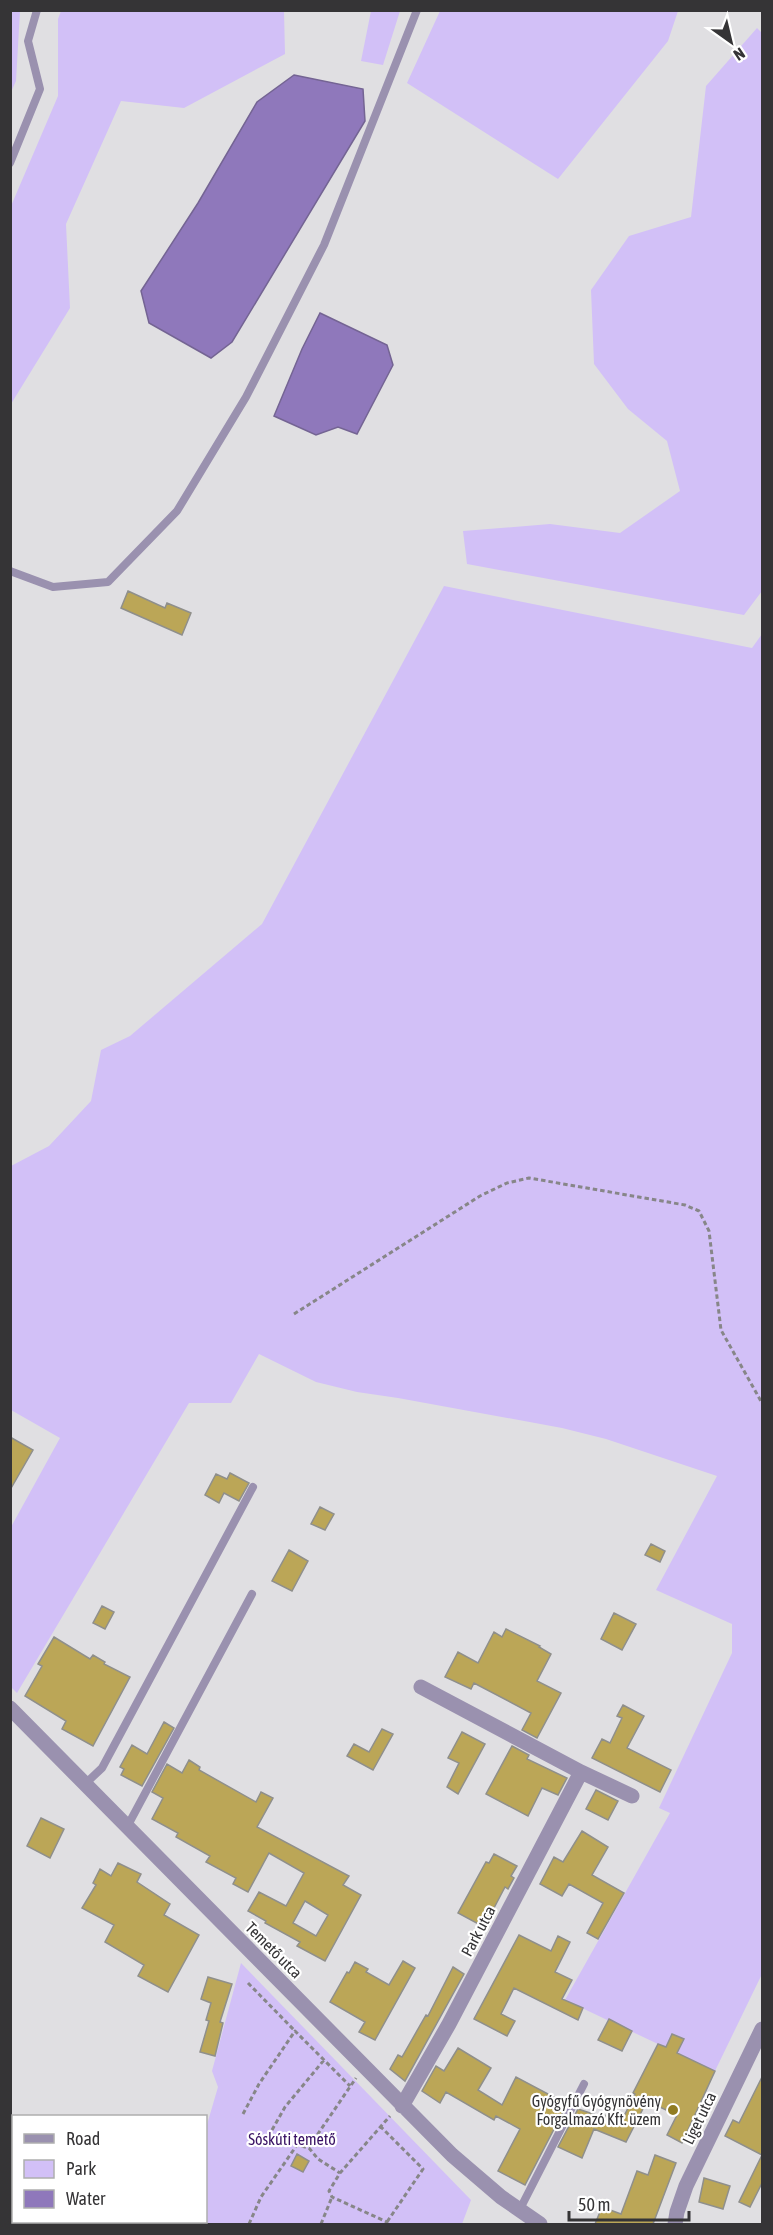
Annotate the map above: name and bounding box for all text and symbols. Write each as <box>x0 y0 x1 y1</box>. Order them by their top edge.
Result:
north arrow <box>701 12 761 72</box>
text: N <box>730 44 748 65</box>
street label: Park utca <box>457 1903 499 1959</box>
street label: Temető utca <box>242 1918 306 1982</box>
street label: Liget utca <box>679 2089 720 2148</box>
place label: Gyógyfű Gyógynövény Forgalmazó Kft. üzem <box>532 2092 661 2129</box>
marker: Gyógyfű Gyógynövény Forgalmazó Kft. üzem <box>666 2103 680 2117</box>
legend <box>12 2115 207 2223</box>
text: Road <box>66 2128 100 2149</box>
park label: Sóskúti temető <box>248 2130 336 2148</box>
text: Park <box>66 2158 96 2179</box>
scale bar <box>569 2184 689 2222</box>
text: Water <box>66 2188 106 2209</box>
text: 50 m <box>578 2194 610 2215</box>

